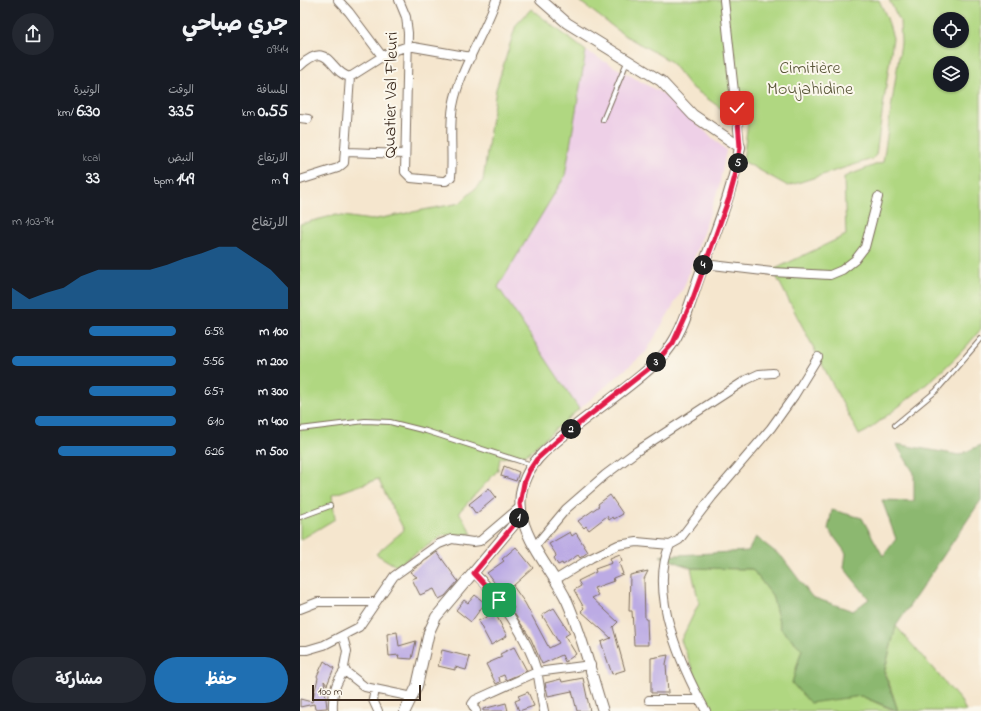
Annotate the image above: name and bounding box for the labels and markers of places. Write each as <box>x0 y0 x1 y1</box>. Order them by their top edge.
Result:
pin <box>720 91 754 125</box>
pin: 5 <box>728 153 748 173</box>
pin: 4 <box>693 255 713 275</box>
pin: 3 <box>646 352 666 372</box>
pin: 2 <box>561 419 581 439</box>
pin: 1 <box>509 508 529 528</box>
pin <box>482 583 516 617</box>

